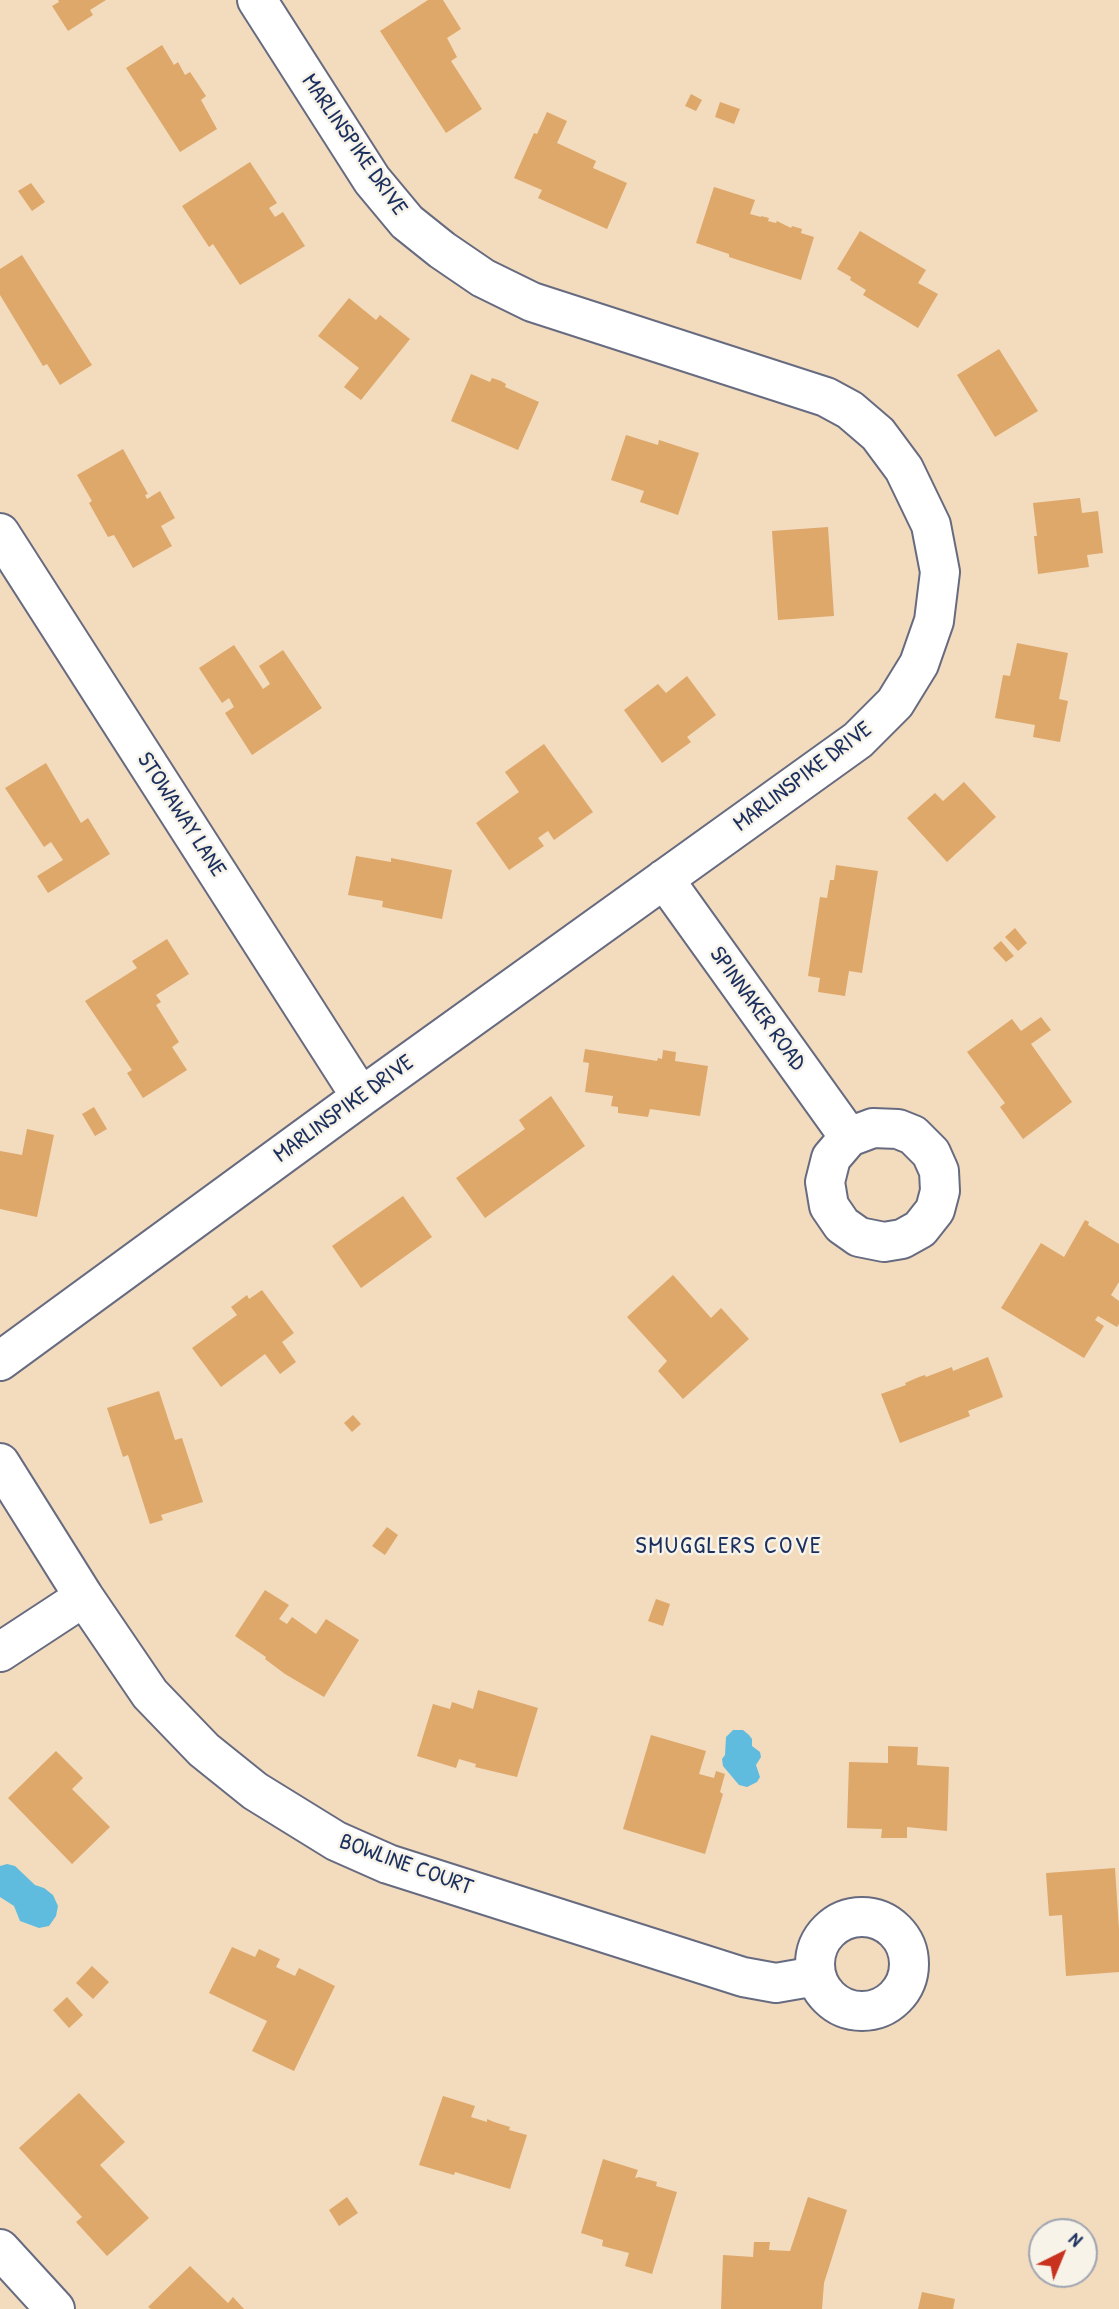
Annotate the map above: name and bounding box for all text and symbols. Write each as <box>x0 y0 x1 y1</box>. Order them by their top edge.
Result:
street label: MARLINSPIKE DRIVE <box>295 69 413 221</box>
street label: MARLINSPIKE DRIVE <box>728 716 878 838</box>
street label: STOWAWAY LANE <box>131 748 231 882</box>
street label: SPINNAKER ROAD <box>703 942 811 1076</box>
street label: MARLINSPIKE DRIVE <box>269 1049 419 1169</box>
district label: SMUGGLERS COVE <box>637 1533 821 1561</box>
street label: BOWLINE COURT <box>336 1828 476 1902</box>
north arrow <box>1028 2218 1098 2288</box>
text: N <box>1063 2226 1089 2252</box>

